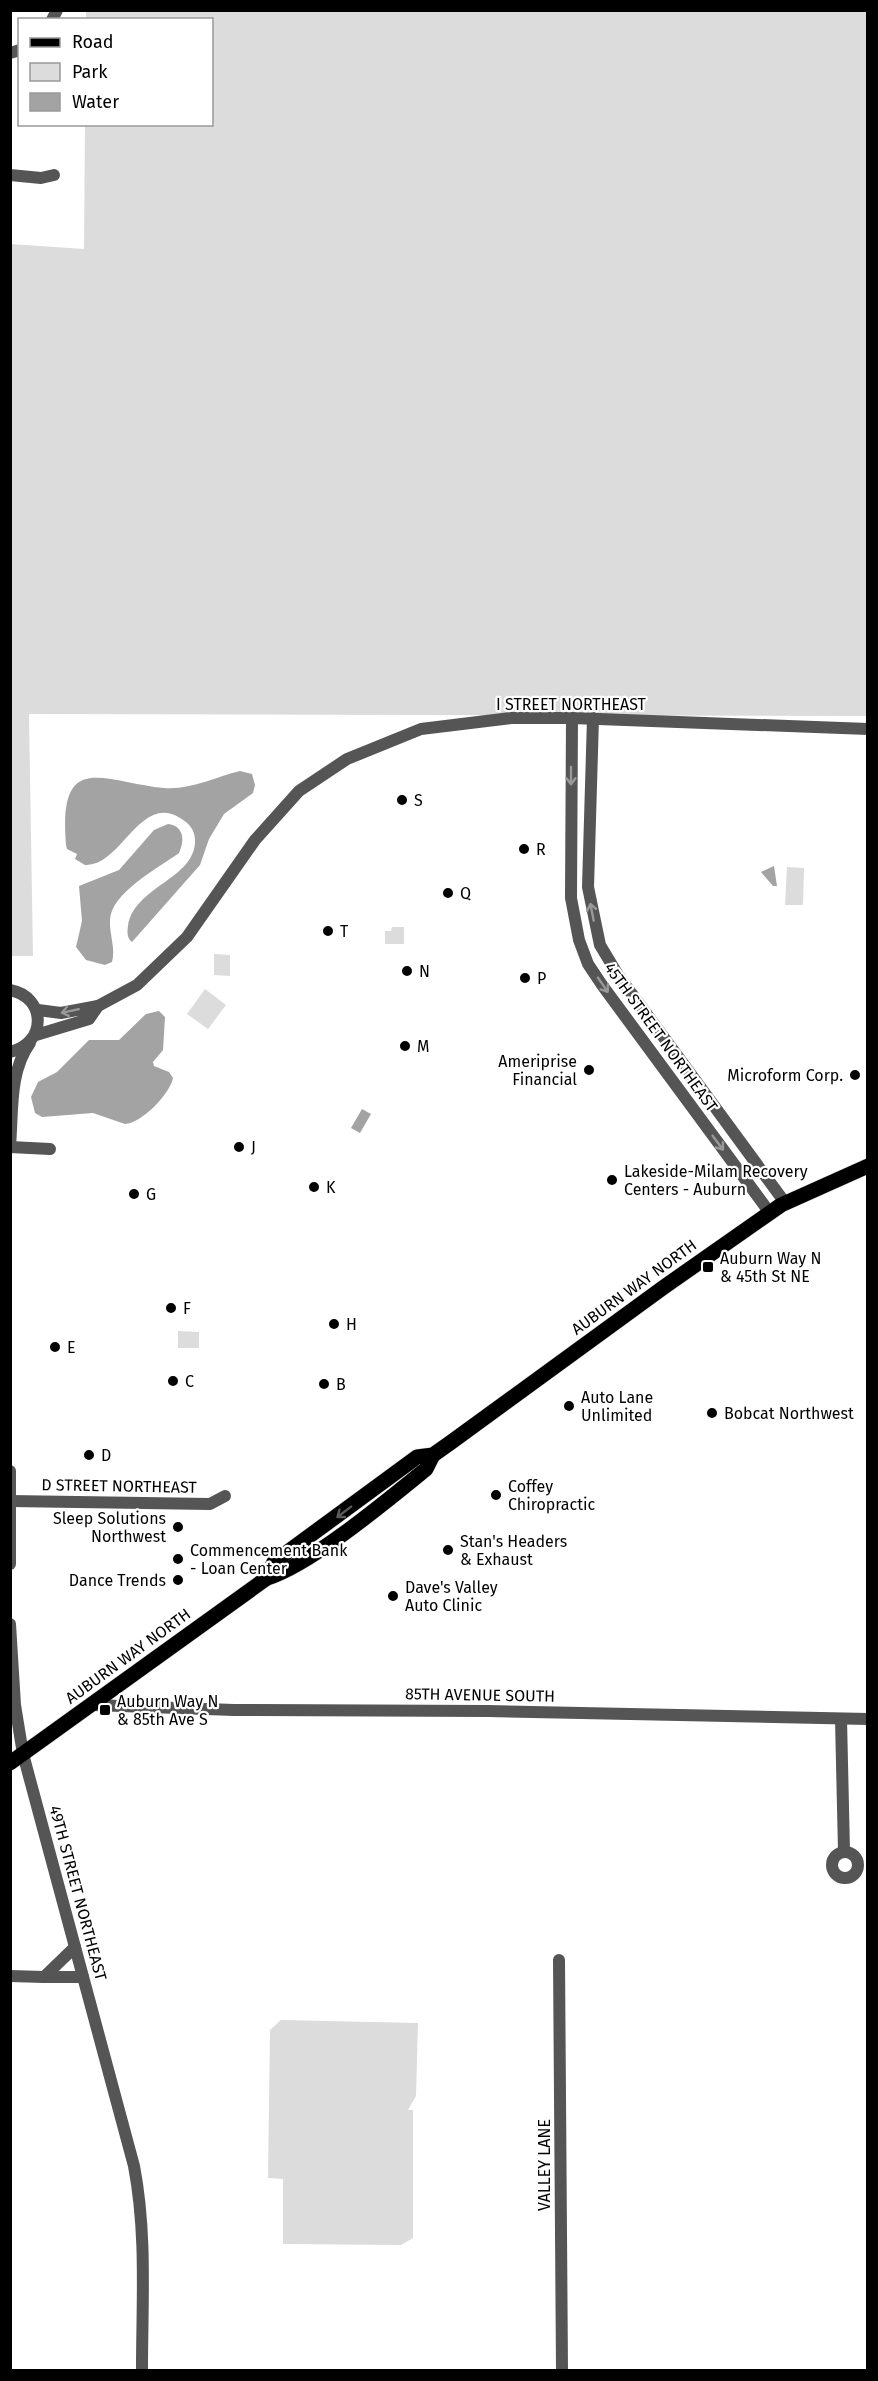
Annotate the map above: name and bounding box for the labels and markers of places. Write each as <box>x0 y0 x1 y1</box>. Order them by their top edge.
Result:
place label: S <box>414 791 423 810</box>
marker: S <box>395 793 409 807</box>
place label: R <box>536 840 546 859</box>
marker: R <box>517 842 531 856</box>
place label: Q <box>460 884 471 903</box>
marker: Q <box>441 886 455 900</box>
place label: T <box>340 922 349 941</box>
marker: T <box>321 924 335 938</box>
place label: N <box>419 962 430 981</box>
marker: N <box>400 964 414 978</box>
place label: P <box>537 969 546 988</box>
marker: P <box>518 971 532 985</box>
place label: M <box>417 1037 429 1056</box>
marker: M <box>398 1039 412 1053</box>
place label: Ameriprise Financial <box>498 1052 577 1089</box>
marker: Ameriprise Financial <box>582 1063 596 1077</box>
place label: Microform Corp. <box>727 1066 843 1085</box>
marker: Microform Corp. <box>848 1068 862 1082</box>
place label: J <box>251 1138 256 1157</box>
marker: J <box>232 1140 246 1154</box>
place label: Lakeside-Milam Recovery Centers - Auburn <box>624 1162 808 1199</box>
marker: Lakeside-Milam Recovery Centers - Auburn <box>605 1173 619 1187</box>
place label: K <box>326 1178 336 1197</box>
marker: K <box>307 1180 321 1194</box>
place label: G <box>146 1185 156 1204</box>
marker: G <box>127 1187 141 1201</box>
place label: Auburn Way N & 45th St NE <box>720 1249 821 1286</box>
marker: Auburn Way N & 45th St NE <box>701 1260 715 1274</box>
place label: F <box>183 1299 191 1318</box>
marker: F <box>164 1301 178 1315</box>
place label: H <box>346 1315 357 1334</box>
marker: H <box>327 1317 341 1331</box>
place label: E <box>67 1338 76 1357</box>
marker: E <box>48 1340 62 1354</box>
place label: C <box>185 1372 194 1391</box>
marker: C <box>166 1374 180 1388</box>
place label: B <box>336 1375 346 1394</box>
marker: B <box>317 1377 331 1391</box>
place label: Auto Lane Unlimited <box>581 1388 653 1425</box>
marker: Auto Lane Unlimited <box>562 1399 576 1413</box>
place label: Bobcat Northwest <box>724 1404 854 1423</box>
marker: Bobcat Northwest <box>705 1406 719 1420</box>
place label: D <box>101 1446 111 1465</box>
marker: D <box>82 1448 96 1462</box>
place label: Coffey Chiropractic <box>508 1477 595 1514</box>
marker: Coffey Chiropractic <box>489 1488 503 1502</box>
place label: Sleep Solutions Northwest <box>53 1509 166 1546</box>
marker: Sleep Solutions Northwest <box>171 1520 185 1534</box>
place label: Stan's Headers & Exhaust <box>460 1532 567 1569</box>
place label: Commencement Bank - Loan Center <box>190 1541 348 1578</box>
marker: Stan's Headers & Exhaust <box>441 1543 455 1557</box>
marker: Commencement Bank - Loan Center <box>171 1552 185 1566</box>
place label: Dance Trends <box>69 1571 166 1590</box>
marker: Dance Trends <box>171 1573 185 1587</box>
place label: Dave's Valley Auto Clinic <box>405 1578 498 1615</box>
marker: Dave's Valley Auto Clinic <box>386 1589 400 1603</box>
place label: Auburn Way N & 85th Ave S <box>117 1692 218 1729</box>
marker: Auburn Way N & 85th Ave S <box>98 1703 112 1717</box>

